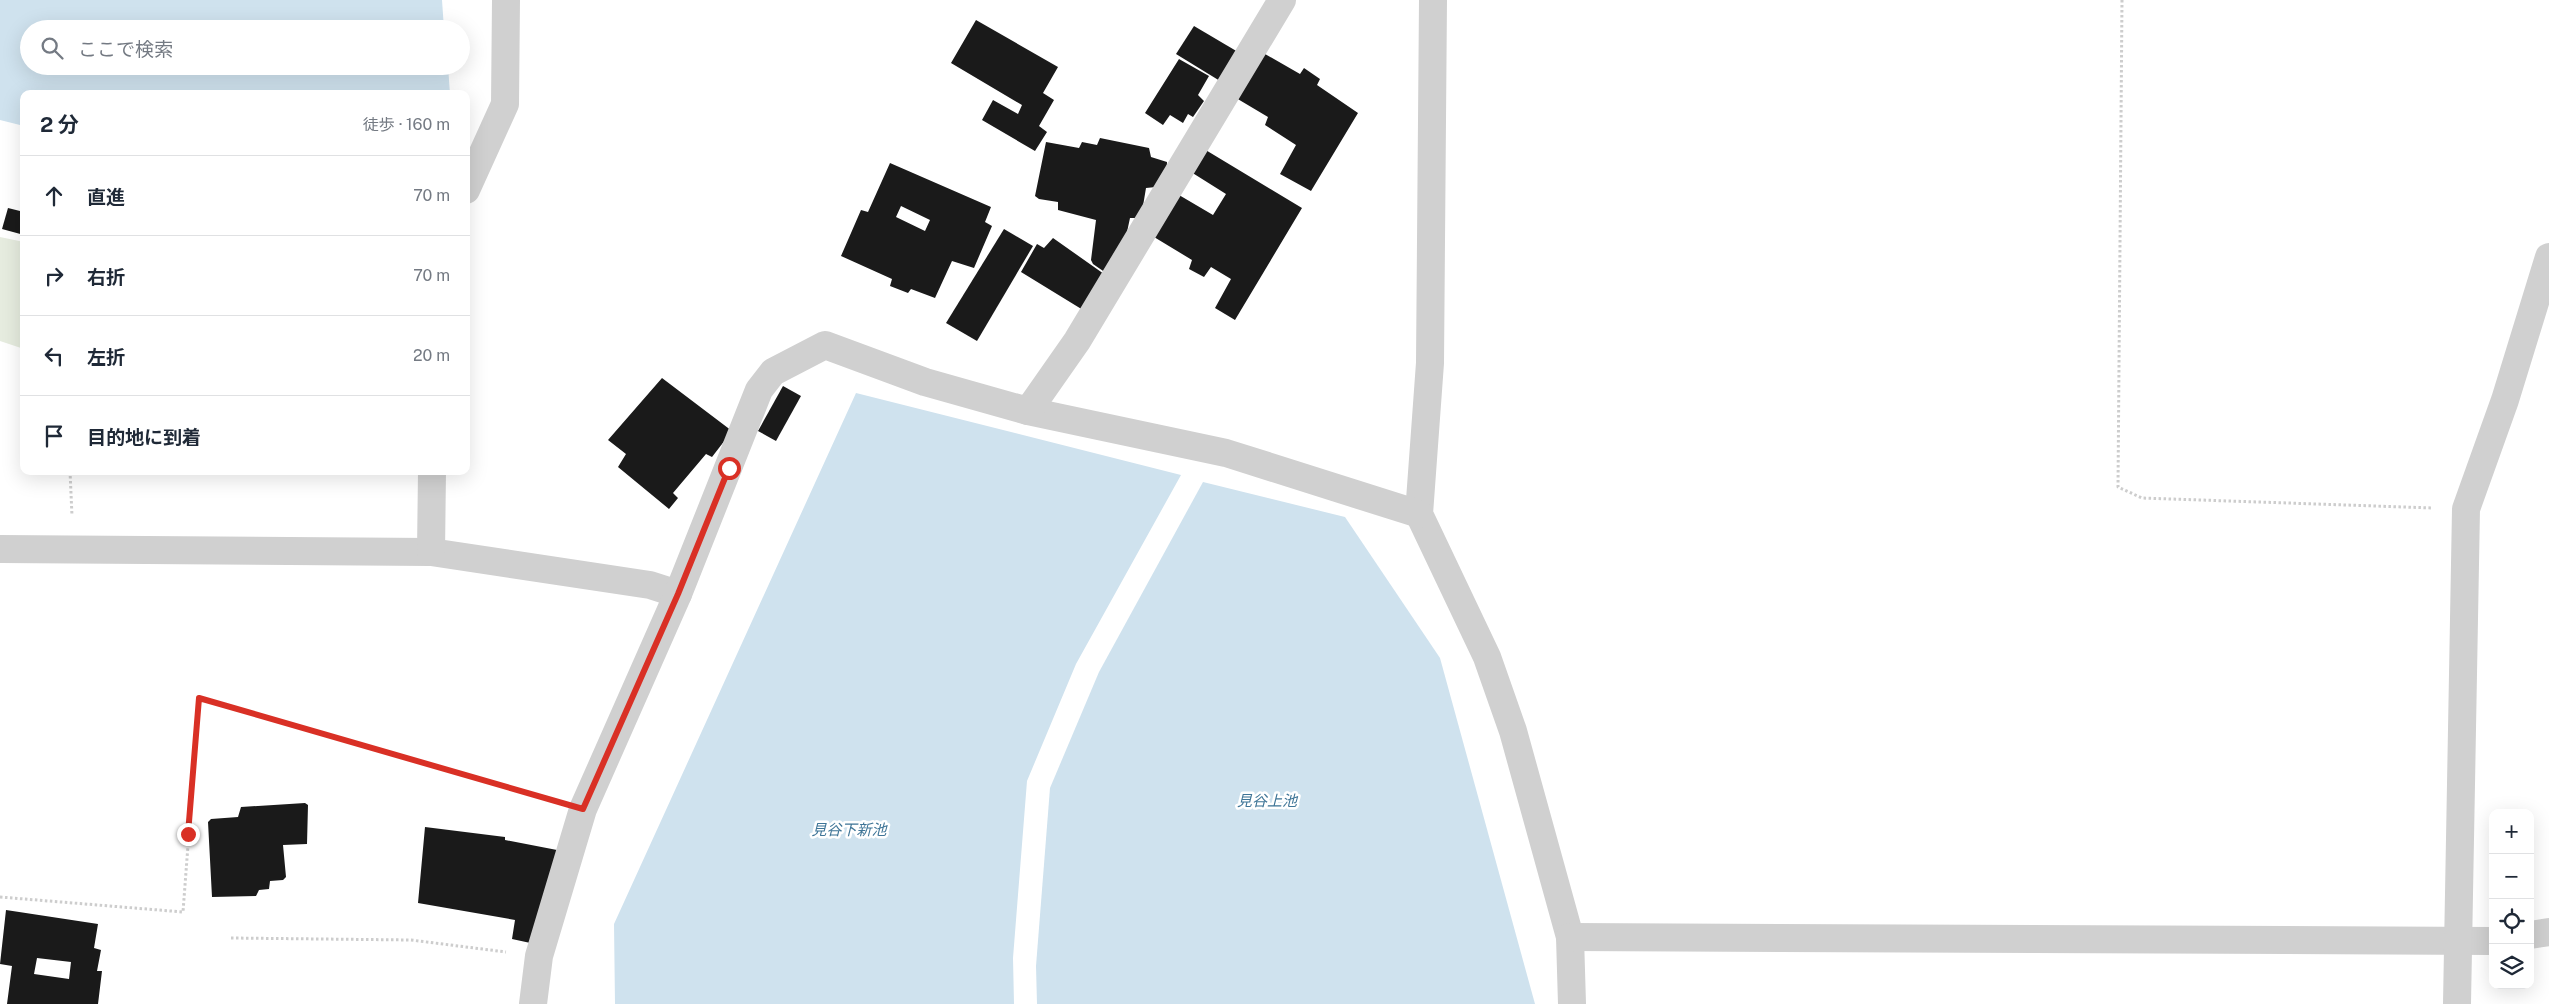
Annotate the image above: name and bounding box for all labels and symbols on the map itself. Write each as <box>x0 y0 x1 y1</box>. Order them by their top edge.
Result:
route start <box>718 457 741 480</box>
water label: 見谷上池 <box>1237 792 1299 809</box>
water label: 見谷下新池 <box>811 821 888 838</box>
route end <box>177 823 200 846</box>

